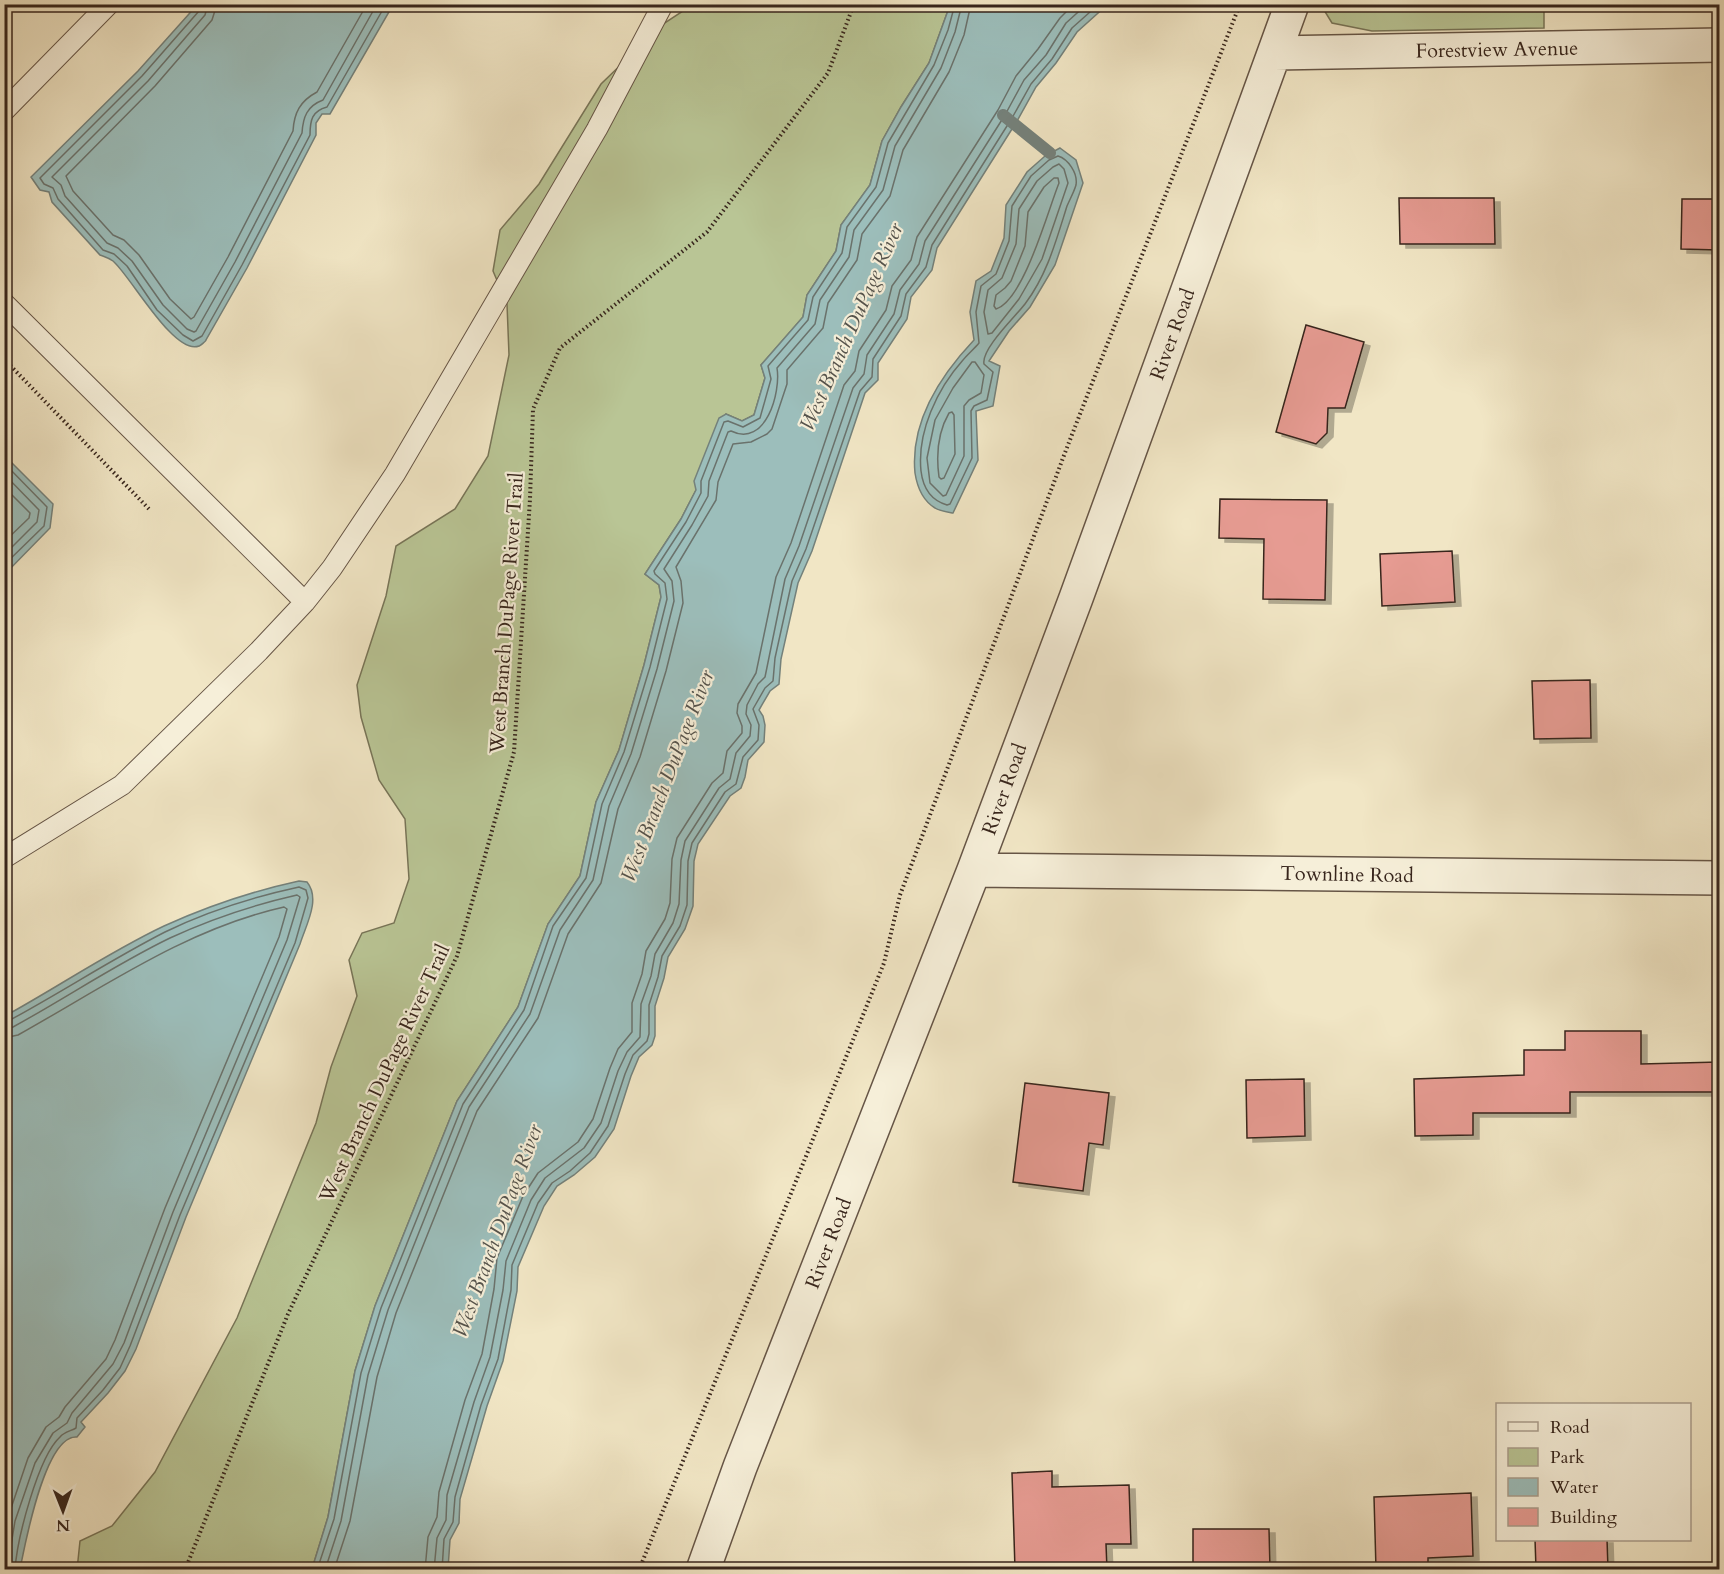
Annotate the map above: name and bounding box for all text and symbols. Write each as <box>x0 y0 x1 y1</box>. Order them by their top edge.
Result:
street label: Forestview Avenue <box>1415 35 1579 64</box>
water label: West Branch DuPage River <box>792 217 911 436</box>
street label: River Road <box>1143 284 1202 384</box>
street label: West Branch DuPage River Trail <box>483 471 530 756</box>
water label: West Branch DuPage River <box>614 665 722 886</box>
street label: River Road <box>975 739 1034 839</box>
street label: Townline Road <box>1280 860 1414 889</box>
street label: West Branch DuPage River Trail <box>312 940 456 1208</box>
water label: West Branch DuPage River <box>445 1119 550 1342</box>
street label: River Road <box>799 1194 858 1293</box>
legend <box>1496 1403 1691 1541</box>
text: Road <box>1550 1415 1590 1440</box>
text: Park <box>1550 1445 1585 1470</box>
text: Water <box>1549 1475 1599 1500</box>
north arrow <box>33 1481 93 1541</box>
text: Building <box>1550 1505 1618 1530</box>
text: N <box>56 1514 70 1536</box>

